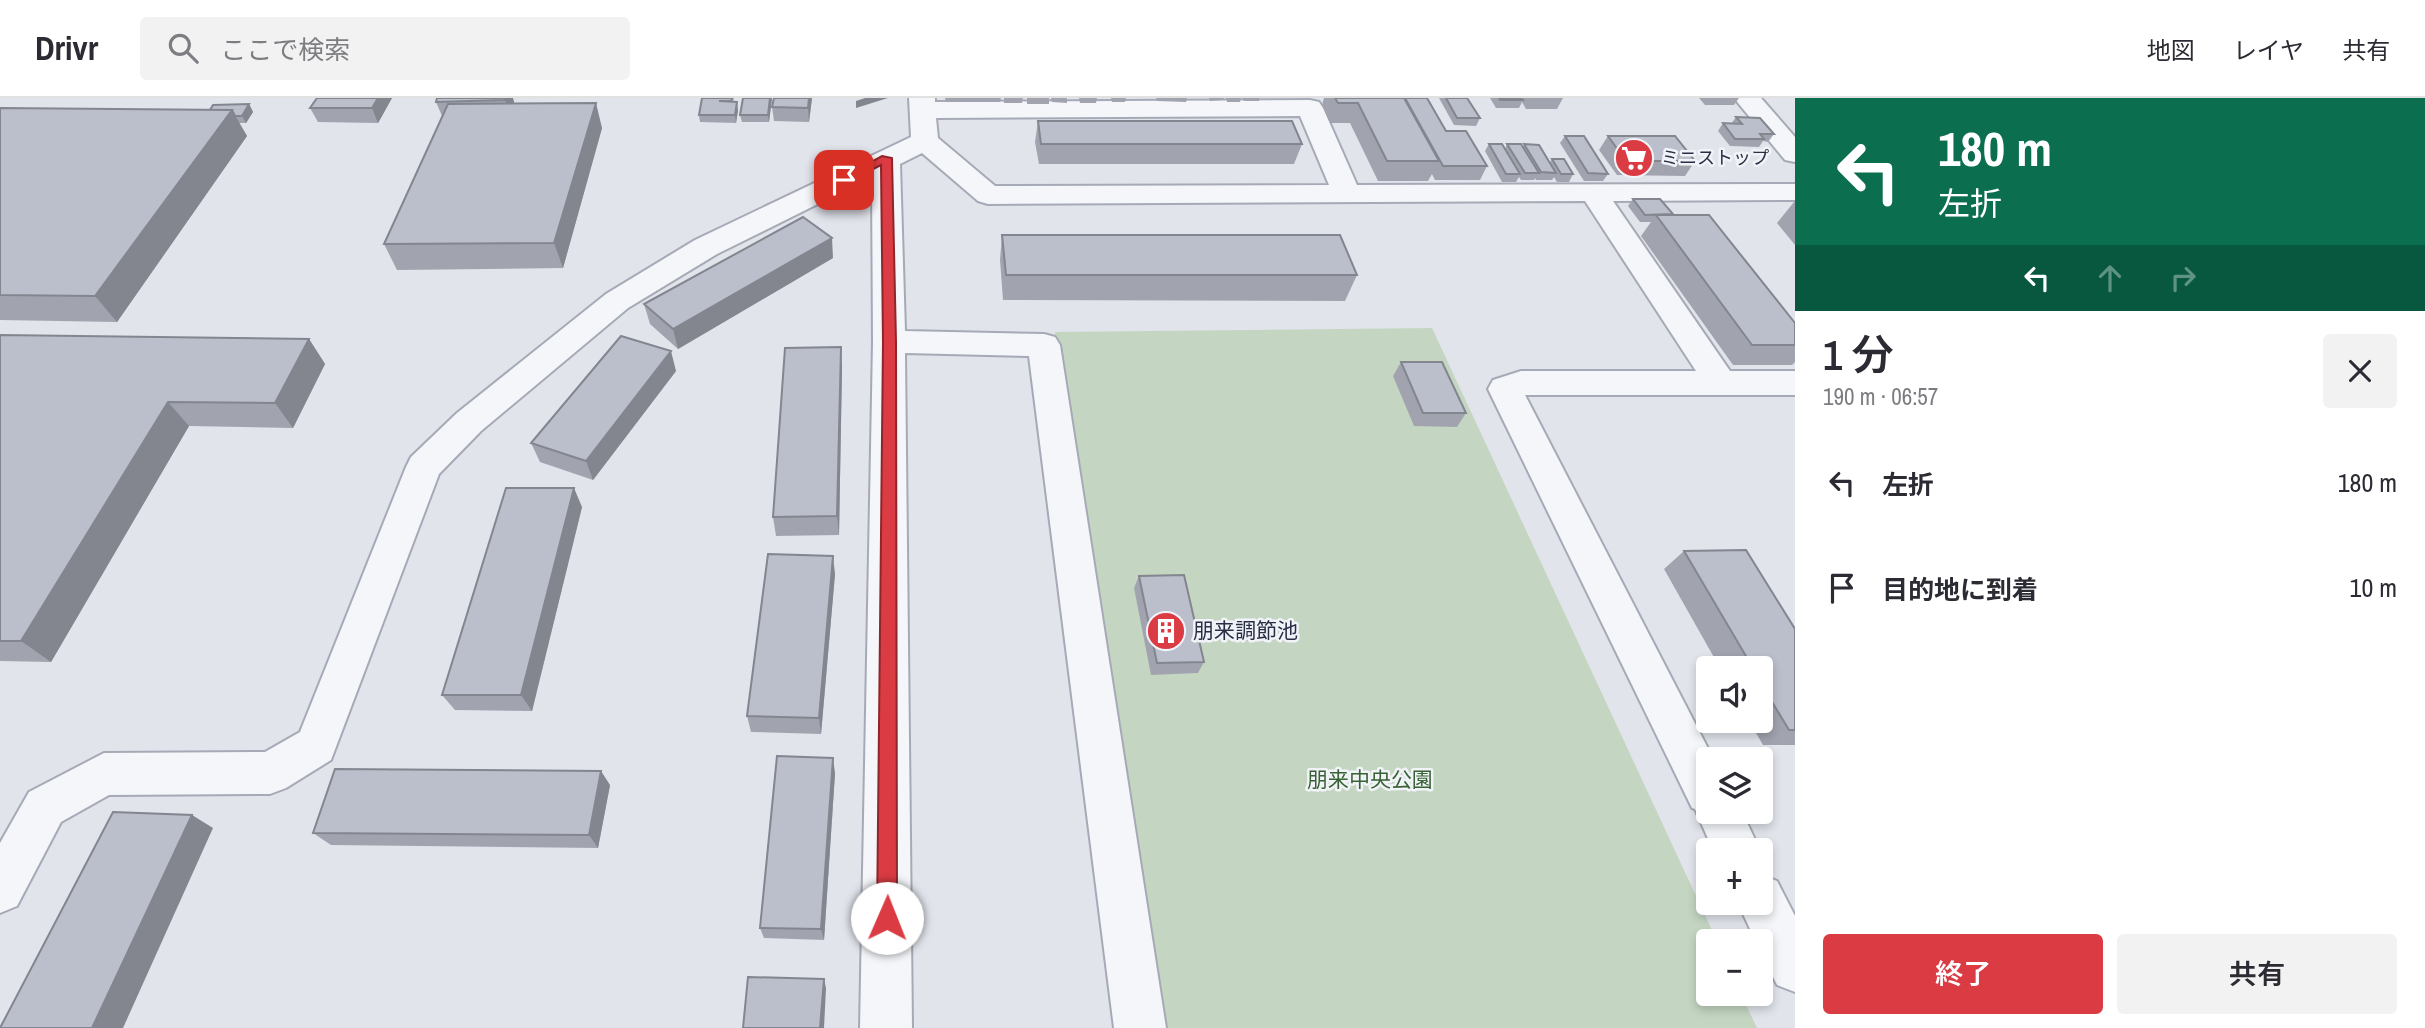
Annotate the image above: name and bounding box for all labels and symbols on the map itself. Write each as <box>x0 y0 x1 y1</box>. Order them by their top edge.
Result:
supermarket icon: ミニストップ <box>1613 137 1655 179</box>
place label: ミニストップ <box>1661 145 1769 170</box>
pin <box>814 150 874 210</box>
building icon: 朋来調節池 <box>1145 610 1187 652</box>
place label: 朋来調節池 <box>1193 616 1298 645</box>
park label: 朋来中央公園 <box>1307 765 1433 794</box>
position arrow <box>850 881 924 955</box>

